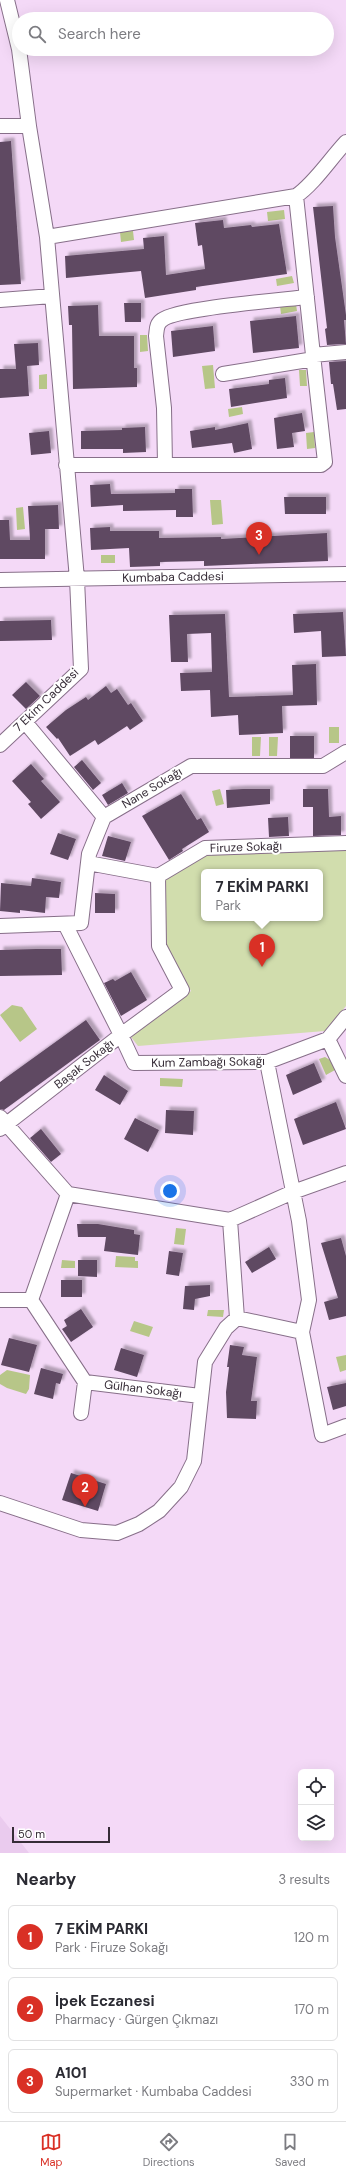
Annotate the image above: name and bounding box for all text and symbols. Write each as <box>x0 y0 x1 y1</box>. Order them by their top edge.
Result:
search box <box>12 12 334 56</box>
icon: search <box>26 23 48 45</box>
text: Search here <box>58 24 141 44</box>
pin: 3 <box>246 522 272 555</box>
street label: Kumbaba Caddesi <box>122 568 224 586</box>
street label: 7 Ekim Caddesi <box>10 665 82 735</box>
street label: Nane Sokağı <box>119 764 185 812</box>
street label: Firuze Sokağı <box>210 838 282 856</box>
popup <box>201 869 323 921</box>
text: 7 EKİM PARKI <box>215 877 309 897</box>
text: Park <box>215 897 241 914</box>
pin: 1 <box>249 934 275 967</box>
street label: Başak Sokağı <box>51 1036 117 1092</box>
street label: Kum Zambağı Sokağı <box>151 1053 265 1071</box>
your location <box>160 1181 180 1201</box>
street label: Gülhan Sokağı <box>103 1376 183 1402</box>
pin: 2 <box>72 1474 98 1507</box>
map controls <box>298 1769 334 1841</box>
button: locate <box>298 1769 334 1805</box>
button: layers <box>298 1805 334 1841</box>
scale bar <box>12 1825 110 1844</box>
text: 50 m <box>18 1827 45 1841</box>
text: Nearby <box>16 1868 76 1890</box>
text: 3 results <box>278 1871 330 1888</box>
text: 7 EKİM PARKI <box>55 1919 148 1939</box>
text: 1 <box>28 1929 32 1946</box>
text: 120 m <box>294 1929 329 1946</box>
text: Park · Firuze Sokağı <box>55 1939 168 1956</box>
text: İpek Eczanesi <box>55 1991 155 2011</box>
text: 2 <box>26 2001 34 2018</box>
text: 170 m <box>294 2001 329 2018</box>
text: Pharmacy · Gürgen Çıkmazı <box>55 2011 218 2028</box>
text: A101 <box>55 2063 87 2083</box>
text: 3 <box>26 2073 34 2090</box>
text: 330 m <box>290 2073 329 2090</box>
text: Supermarket · Kumbaba Caddesi <box>55 2083 252 2100</box>
tab: Map <box>40 2131 62 2169</box>
tab: Directions <box>143 2131 195 2169</box>
tab: Saved <box>275 2131 306 2169</box>

